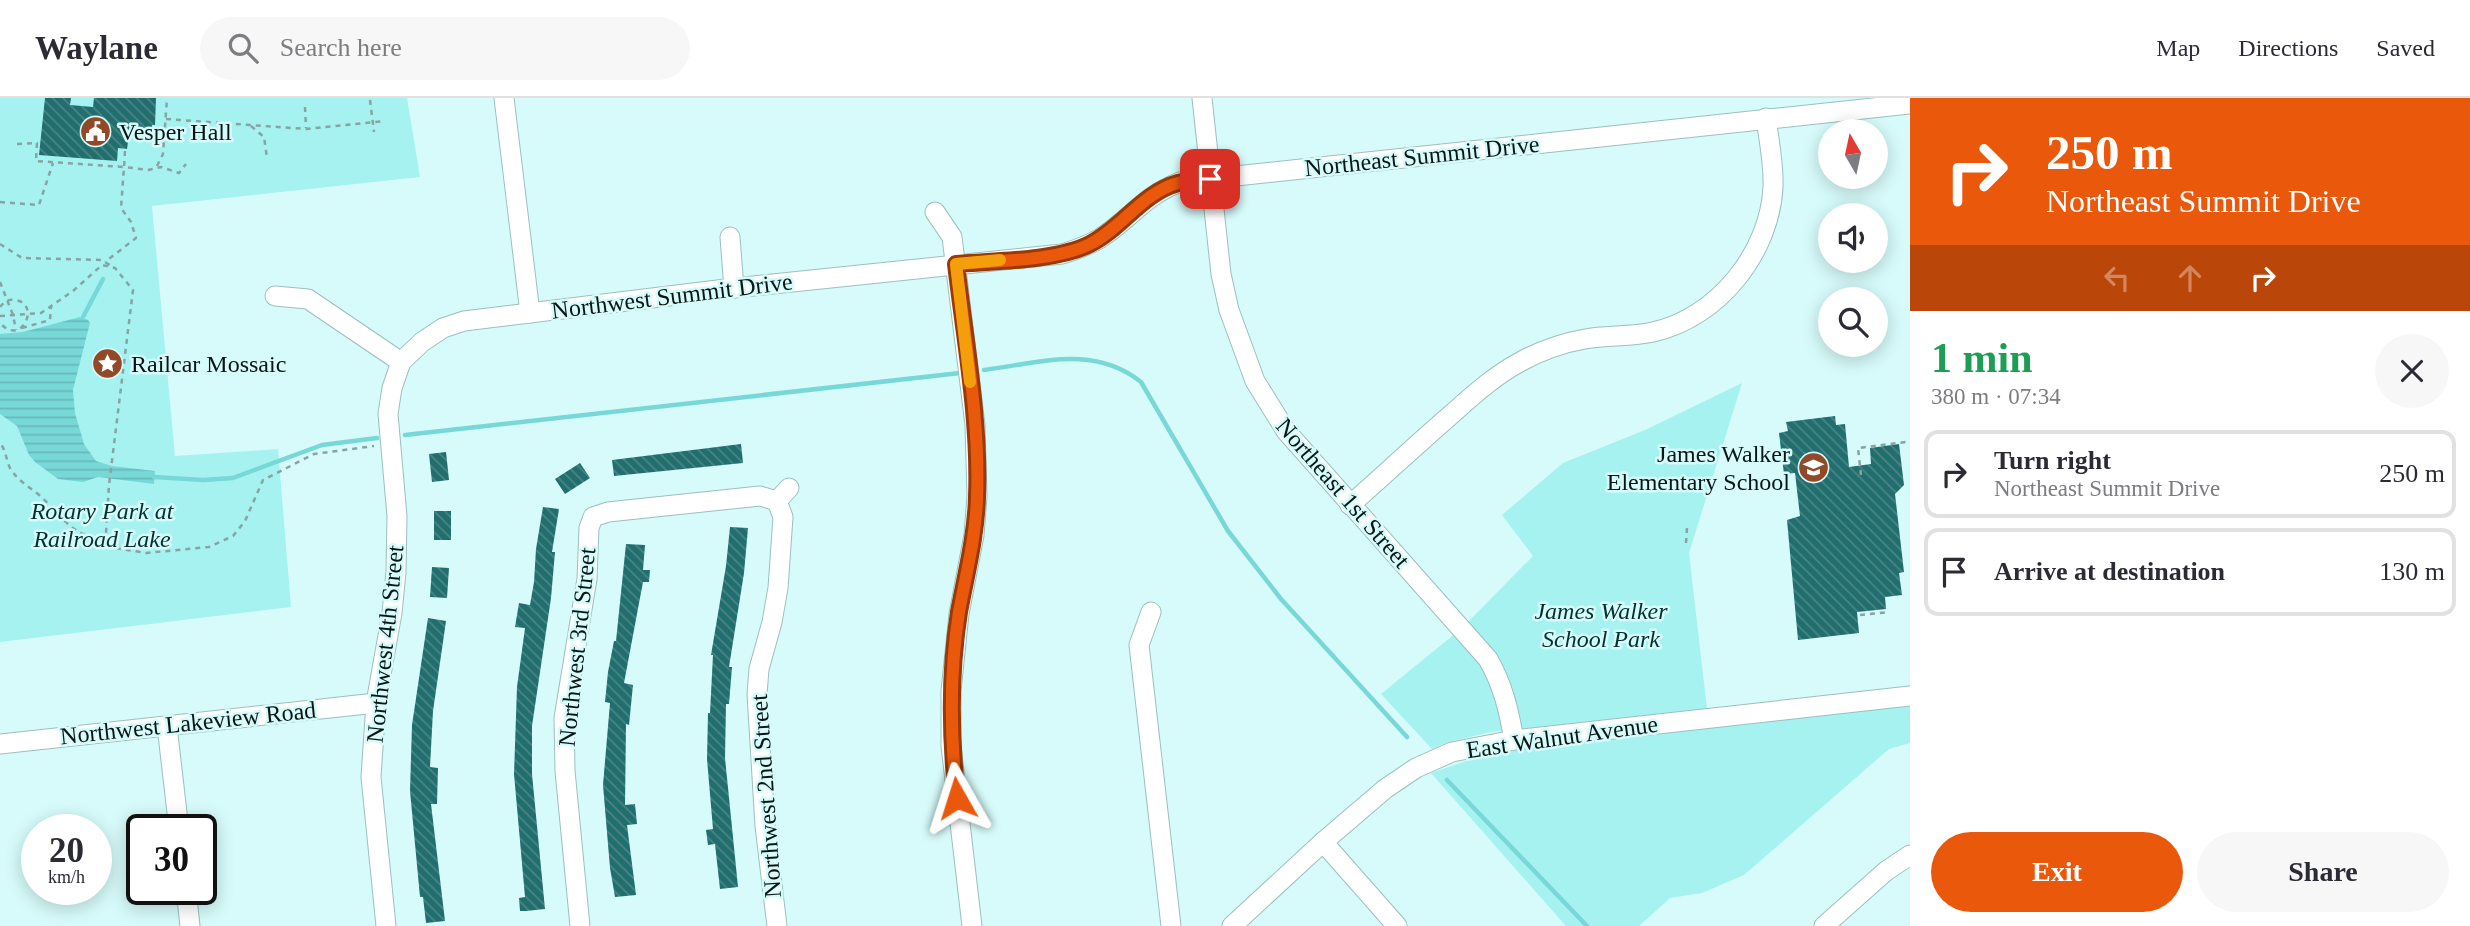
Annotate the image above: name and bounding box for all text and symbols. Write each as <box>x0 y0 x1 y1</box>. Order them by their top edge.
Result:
search box <box>200 17 690 80</box>
icon: search <box>224 29 262 67</box>
text: Waylane <box>35 30 158 66</box>
text: Search here <box>280 33 402 62</box>
text: Map <box>2156 35 2200 61</box>
text: Directions <box>2238 35 2338 61</box>
text: Saved <box>2376 35 2435 61</box>
public building icon: Vesper Hall <box>79 115 113 149</box>
place label: Vesper Hall <box>119 119 232 145</box>
north arrow <box>1818 119 1888 189</box>
map controls <box>1818 119 1888 357</box>
text: 250 m <box>2046 125 2173 180</box>
icon: right <box>1931 126 2022 217</box>
street label: Northeast Summit Drive <box>1303 131 1541 181</box>
pin <box>1180 149 1240 209</box>
icon: arrive <box>1191 160 1229 198</box>
text: Northeast Summit Drive <box>2046 183 2361 219</box>
button: sound <box>1818 203 1888 273</box>
icon: left <box>2098 259 2136 297</box>
icon: ahead <box>2171 259 2209 297</box>
icon: right <box>2244 259 2282 297</box>
street label: Northwest Summit Drive <box>550 268 794 324</box>
button: search <box>1818 287 1888 357</box>
button: close <box>2375 334 2449 408</box>
text: 1 min <box>1931 335 2033 381</box>
place icon: Railcar Mossaic <box>91 347 125 381</box>
place label: Railcar Mossaic <box>131 351 286 377</box>
text: 380 m · 07:34 <box>1931 384 2061 409</box>
street label: Northeast 1st Street <box>1271 413 1415 573</box>
place label: James Walker Elementary School <box>1607 441 1790 495</box>
text: Turn right <box>1994 446 2111 475</box>
school or university icon: James Walker Elementary School <box>1796 451 1830 485</box>
icon: right <box>1935 455 1973 493</box>
text: 250 m <box>2379 459 2445 488</box>
text: Northeast Summit Drive <box>1994 476 2220 501</box>
park label: Rotary Park at Railroad Lake <box>30 498 175 552</box>
street label: Northwest 4th Street <box>362 544 408 744</box>
street label: Northwest 3rd Street <box>554 546 600 748</box>
icon: arrive <box>1935 553 1973 591</box>
text: Arrive at destination <box>1994 557 2225 586</box>
text: 130 m <box>2379 557 2445 586</box>
park label: James Walker School Park <box>1534 598 1668 652</box>
street label: Northwest 2nd Street <box>746 693 786 899</box>
street label: Northwest Lakeview Road <box>59 697 317 749</box>
street label: East Walnut Avenue <box>1465 711 1659 763</box>
position arrow <box>920 761 994 835</box>
speed limit sign: 30 <box>126 814 217 905</box>
text: 20 <box>49 831 84 870</box>
button: Exit <box>1931 832 2183 912</box>
button: Share <box>2197 832 2449 912</box>
text: km/h <box>48 867 85 887</box>

